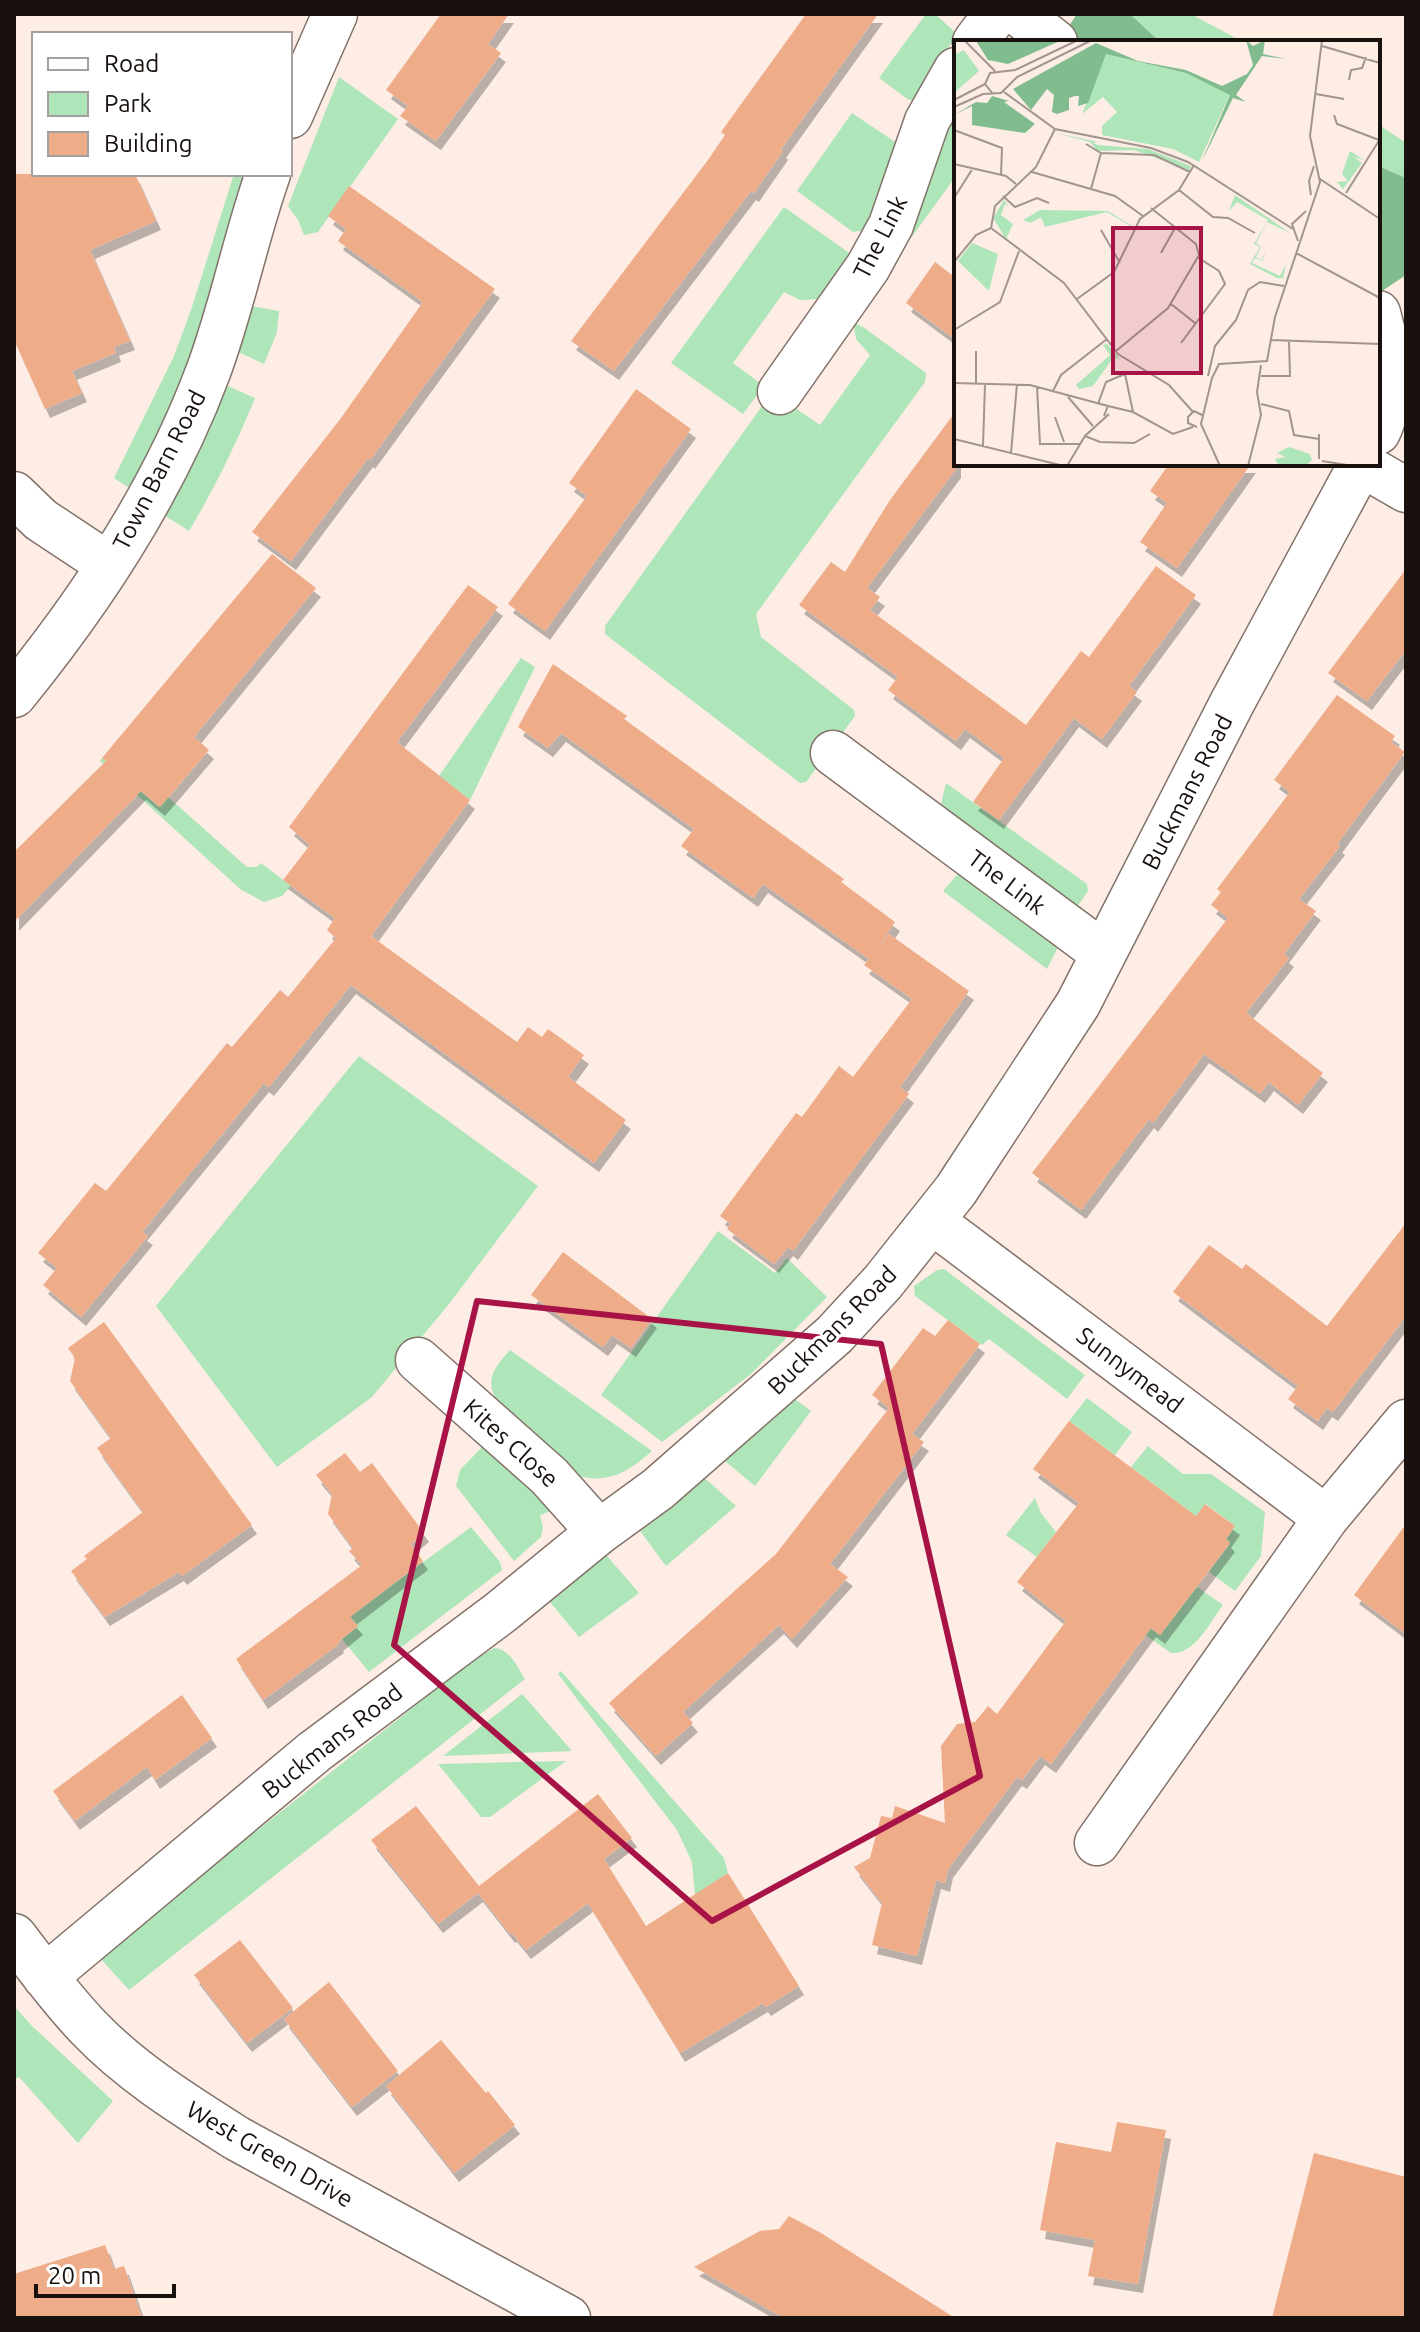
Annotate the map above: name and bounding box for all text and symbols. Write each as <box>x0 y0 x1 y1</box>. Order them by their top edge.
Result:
legend <box>32 32 292 176</box>
inset map <box>954 40 1380 466</box>
text: Road <box>104 50 159 77</box>
text: Park <box>104 90 152 117</box>
text: Building <box>104 130 192 157</box>
street label: The Link <box>848 191 912 283</box>
street label: Town Barn Road <box>107 386 211 554</box>
street label: Buckmans Road <box>1136 710 1238 874</box>
street label: The Link <box>963 844 1051 920</box>
street label: Buckmans Road <box>762 1260 902 1400</box>
street label: Sunnymead <box>1072 1321 1188 1419</box>
street label: Kites Close <box>458 1393 564 1493</box>
street label: Buckmans Road <box>257 1678 407 1804</box>
street label: West Green Drive <box>182 2095 358 2213</box>
scale bar <box>36 2248 174 2298</box>
text: 20 m <box>48 2262 101 2289</box>

